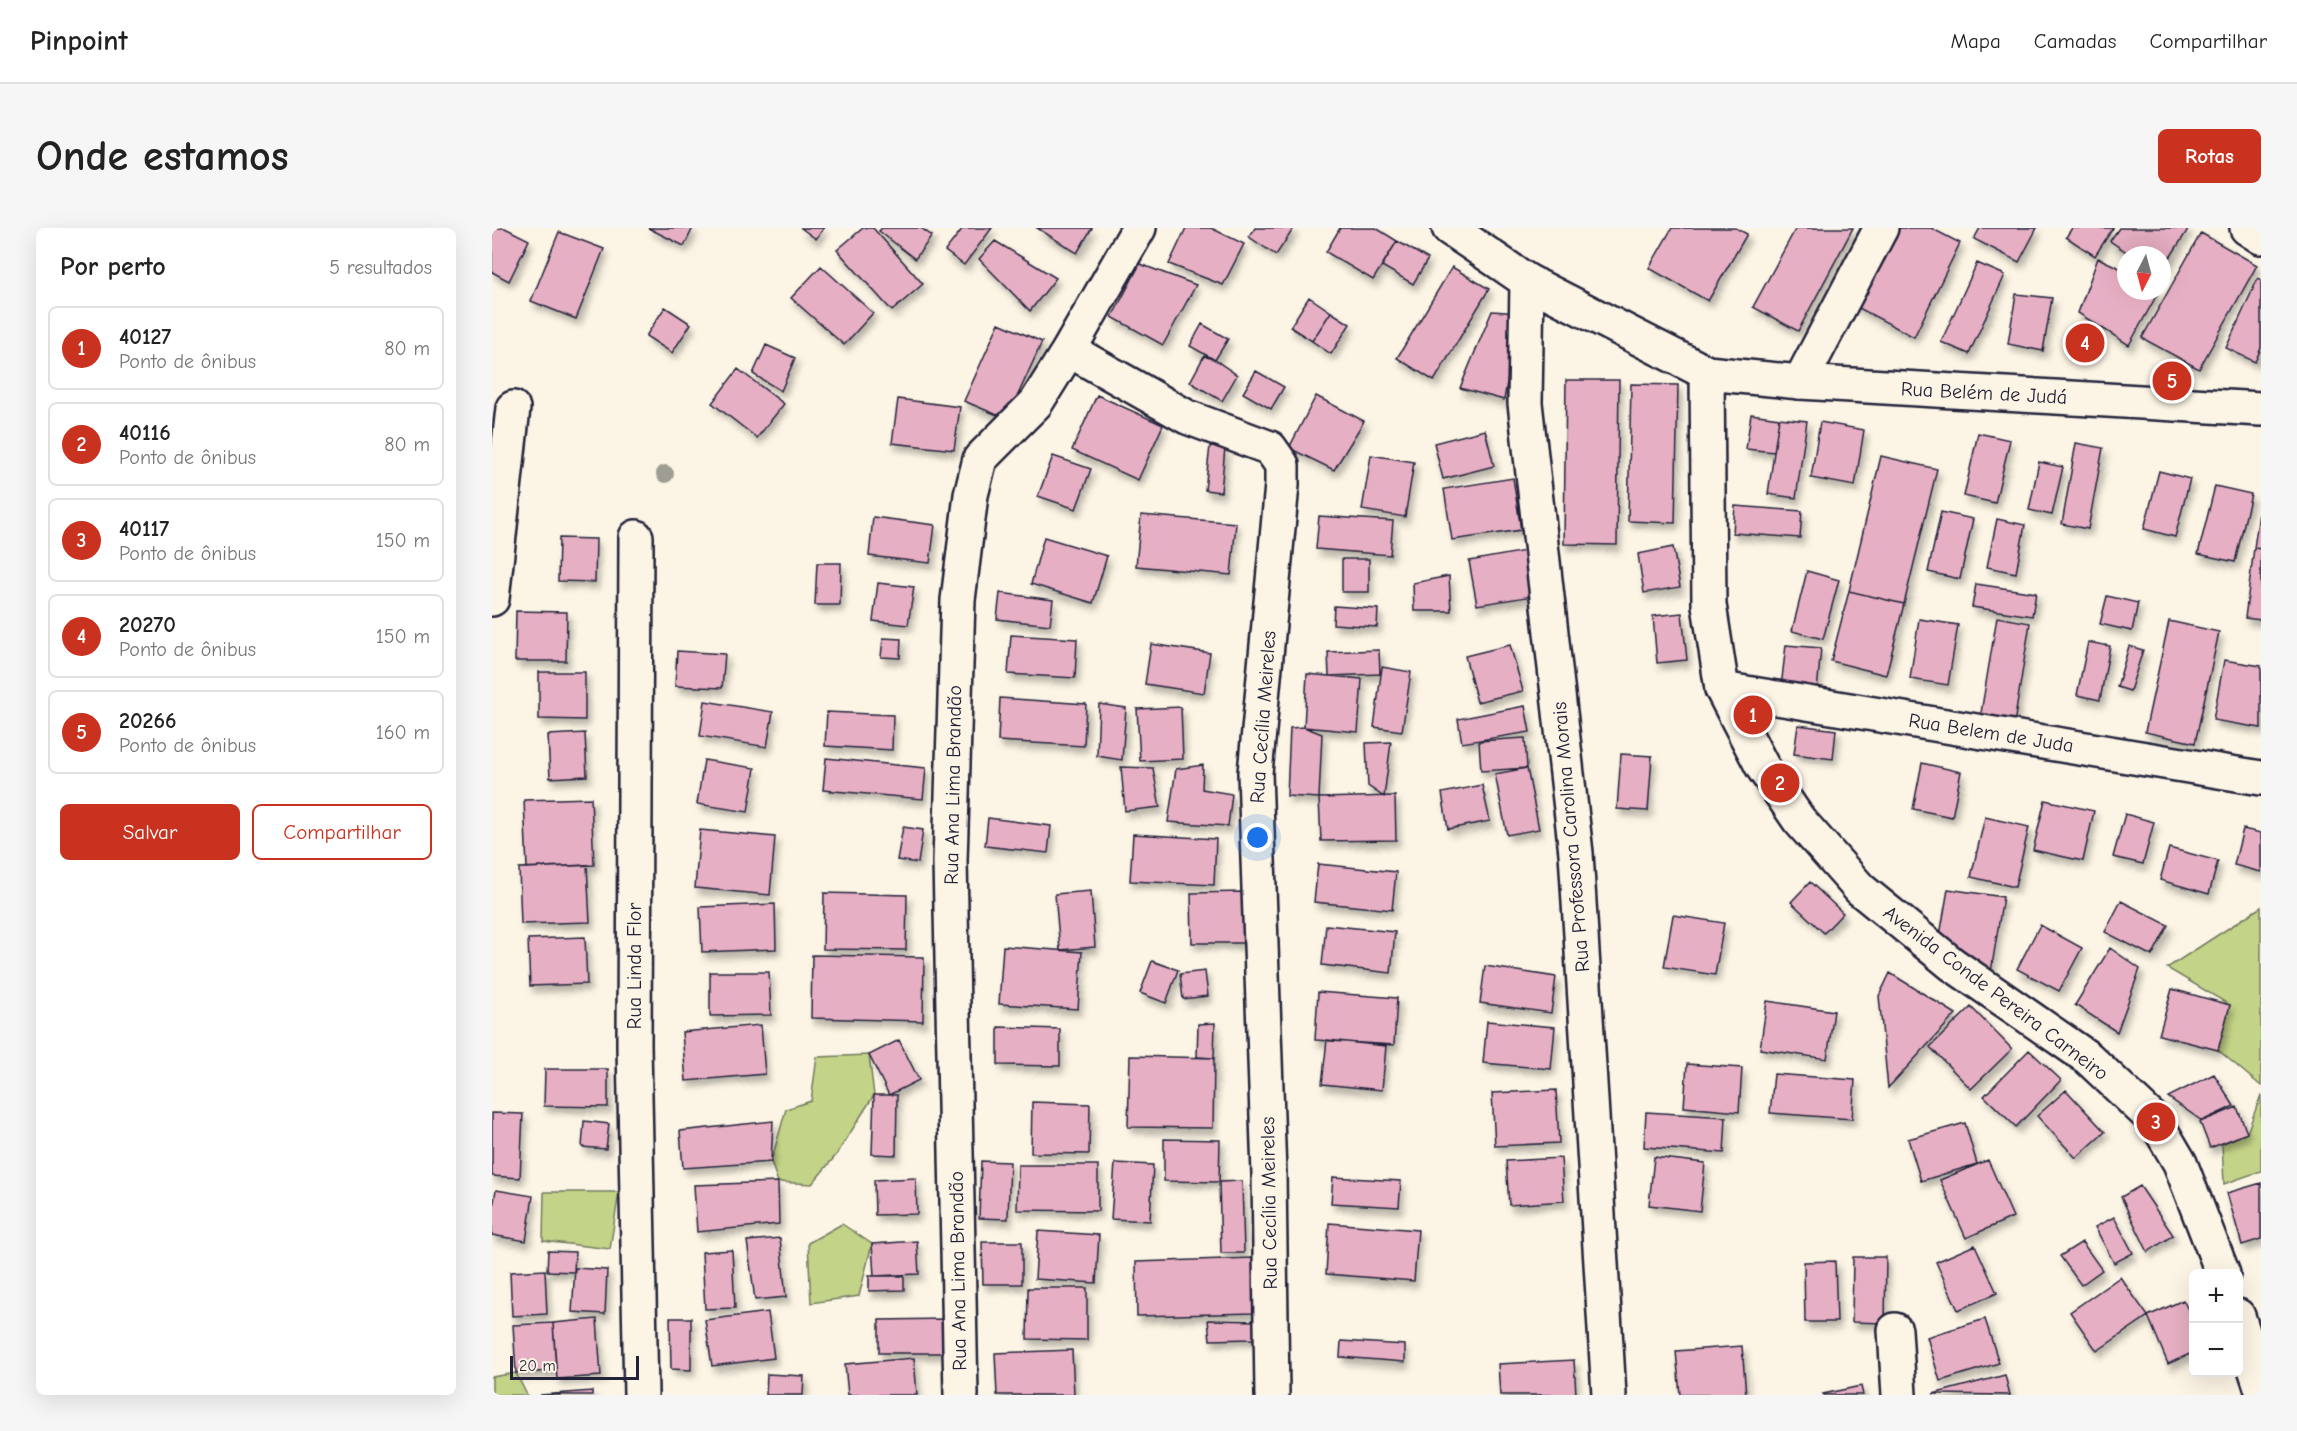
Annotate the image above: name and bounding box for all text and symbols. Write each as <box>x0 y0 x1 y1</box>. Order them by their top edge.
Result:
text: Pinpoint <box>30 25 128 57</box>
text: Mapa <box>1950 29 2001 53</box>
text: Camadas <box>2034 29 2117 53</box>
text: Compartilhar <box>2150 29 2267 53</box>
button: Rotas <box>2158 129 2261 183</box>
text: Onde estamos <box>36 132 289 181</box>
north arrow <box>2117 246 2171 300</box>
text: Por perto <box>60 252 166 282</box>
text: 5 resultados <box>329 256 432 279</box>
pin: 4 <box>2066 320 2104 366</box>
text: 40127 <box>119 324 171 350</box>
text: 1 <box>78 337 85 360</box>
text: 80 m <box>384 337 430 360</box>
text: Ponto de ônibus <box>119 350 256 373</box>
pin: 5 <box>2152 358 2192 404</box>
street label: Rua Belém de Judá <box>1900 377 2068 409</box>
text: 40116 <box>119 420 171 446</box>
text: 2 <box>77 433 86 456</box>
text: 80 m <box>384 433 430 456</box>
text: Ponto de ônibus <box>119 446 256 469</box>
text: 40117 <box>119 516 169 542</box>
text: 3 <box>77 529 86 552</box>
text: 150 m <box>376 529 430 552</box>
text: Ponto de ônibus <box>119 542 256 565</box>
text: 20270 <box>119 612 176 638</box>
text: 4 <box>77 625 86 648</box>
text: 150 m <box>376 625 430 648</box>
street label: Rua Cecília Meireles <box>1245 630 1281 804</box>
text: Ponto de ônibus <box>119 638 256 661</box>
street label: Rua Ana Lima Brandão <box>940 685 966 885</box>
pin: 1 <box>1734 692 1772 738</box>
street label: Rua Professora Carolina Morais <box>1548 701 1594 973</box>
text: 20266 <box>119 708 177 734</box>
street label: Rua Belem de Juda <box>1907 709 2075 757</box>
text: 5 <box>76 721 87 744</box>
text: 160 m <box>376 721 430 744</box>
text: Ponto de ônibus <box>119 734 256 757</box>
pin: 2 <box>1760 760 1800 806</box>
button: Salvar <box>60 804 240 860</box>
button: Compartilhar <box>252 804 432 860</box>
your location <box>1243 823 1272 852</box>
street label: Avenida Conde Pereira Carneiro <box>1879 901 2113 1085</box>
street label: Rua Linda Flor <box>623 903 646 1029</box>
pin: 3 <box>2136 1100 2176 1144</box>
street label: Rua Cecília Meireles <box>1256 1116 1282 1290</box>
street label: Rua Ana Lima Brandão <box>945 1171 971 1371</box>
map controls <box>2189 1269 2243 1377</box>
button: + <box>2189 1269 2243 1323</box>
button: − <box>2189 1323 2243 1377</box>
scale bar <box>510 1353 639 1380</box>
text: 20 m <box>519 1357 556 1375</box>

